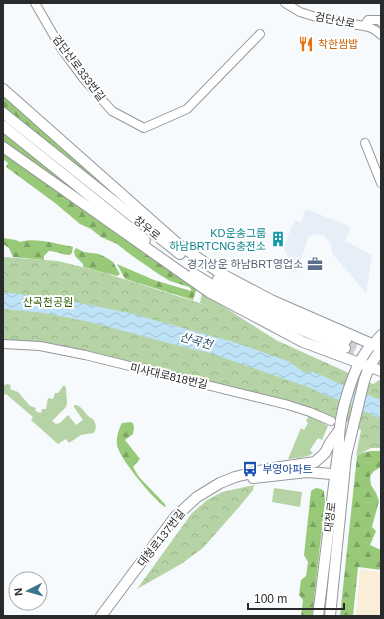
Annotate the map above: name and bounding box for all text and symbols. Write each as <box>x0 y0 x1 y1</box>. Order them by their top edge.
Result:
street label: 검단산로 <box>314 10 356 30</box>
street label: 검단산로333번길 <box>50 33 108 103</box>
restaurant icon: 착한쌈밥 <box>297 35 315 53</box>
place label: 착한쌈밥 <box>318 38 358 50</box>
street label: 창우로 <box>131 214 163 242</box>
place label: KD운송그룹 하남BRTCNG충전소 <box>169 227 266 252</box>
building icon: KD운송그룹 하남BRTCNG충전소 <box>269 230 287 248</box>
office icon: 경기상운 하남BRT영업소 <box>306 255 324 273</box>
place label: 경기상운 하남BRT영업소 <box>187 258 303 270</box>
park label: 산곡천공원 <box>23 296 73 308</box>
water label: 산곡천 <box>178 330 216 353</box>
street label: 미사대로818번길 <box>129 361 209 391</box>
bus stop icon: 부영아파트 <box>241 460 259 478</box>
place label: 부영아파트 <box>262 463 313 475</box>
street label: 대청로 <box>322 501 338 533</box>
street label: 대청로137번길 <box>135 507 187 569</box>
north arrow <box>8 571 48 611</box>
scale bar <box>248 585 344 611</box>
text: N <box>12 587 24 597</box>
text: 100 m <box>254 592 287 606</box>

